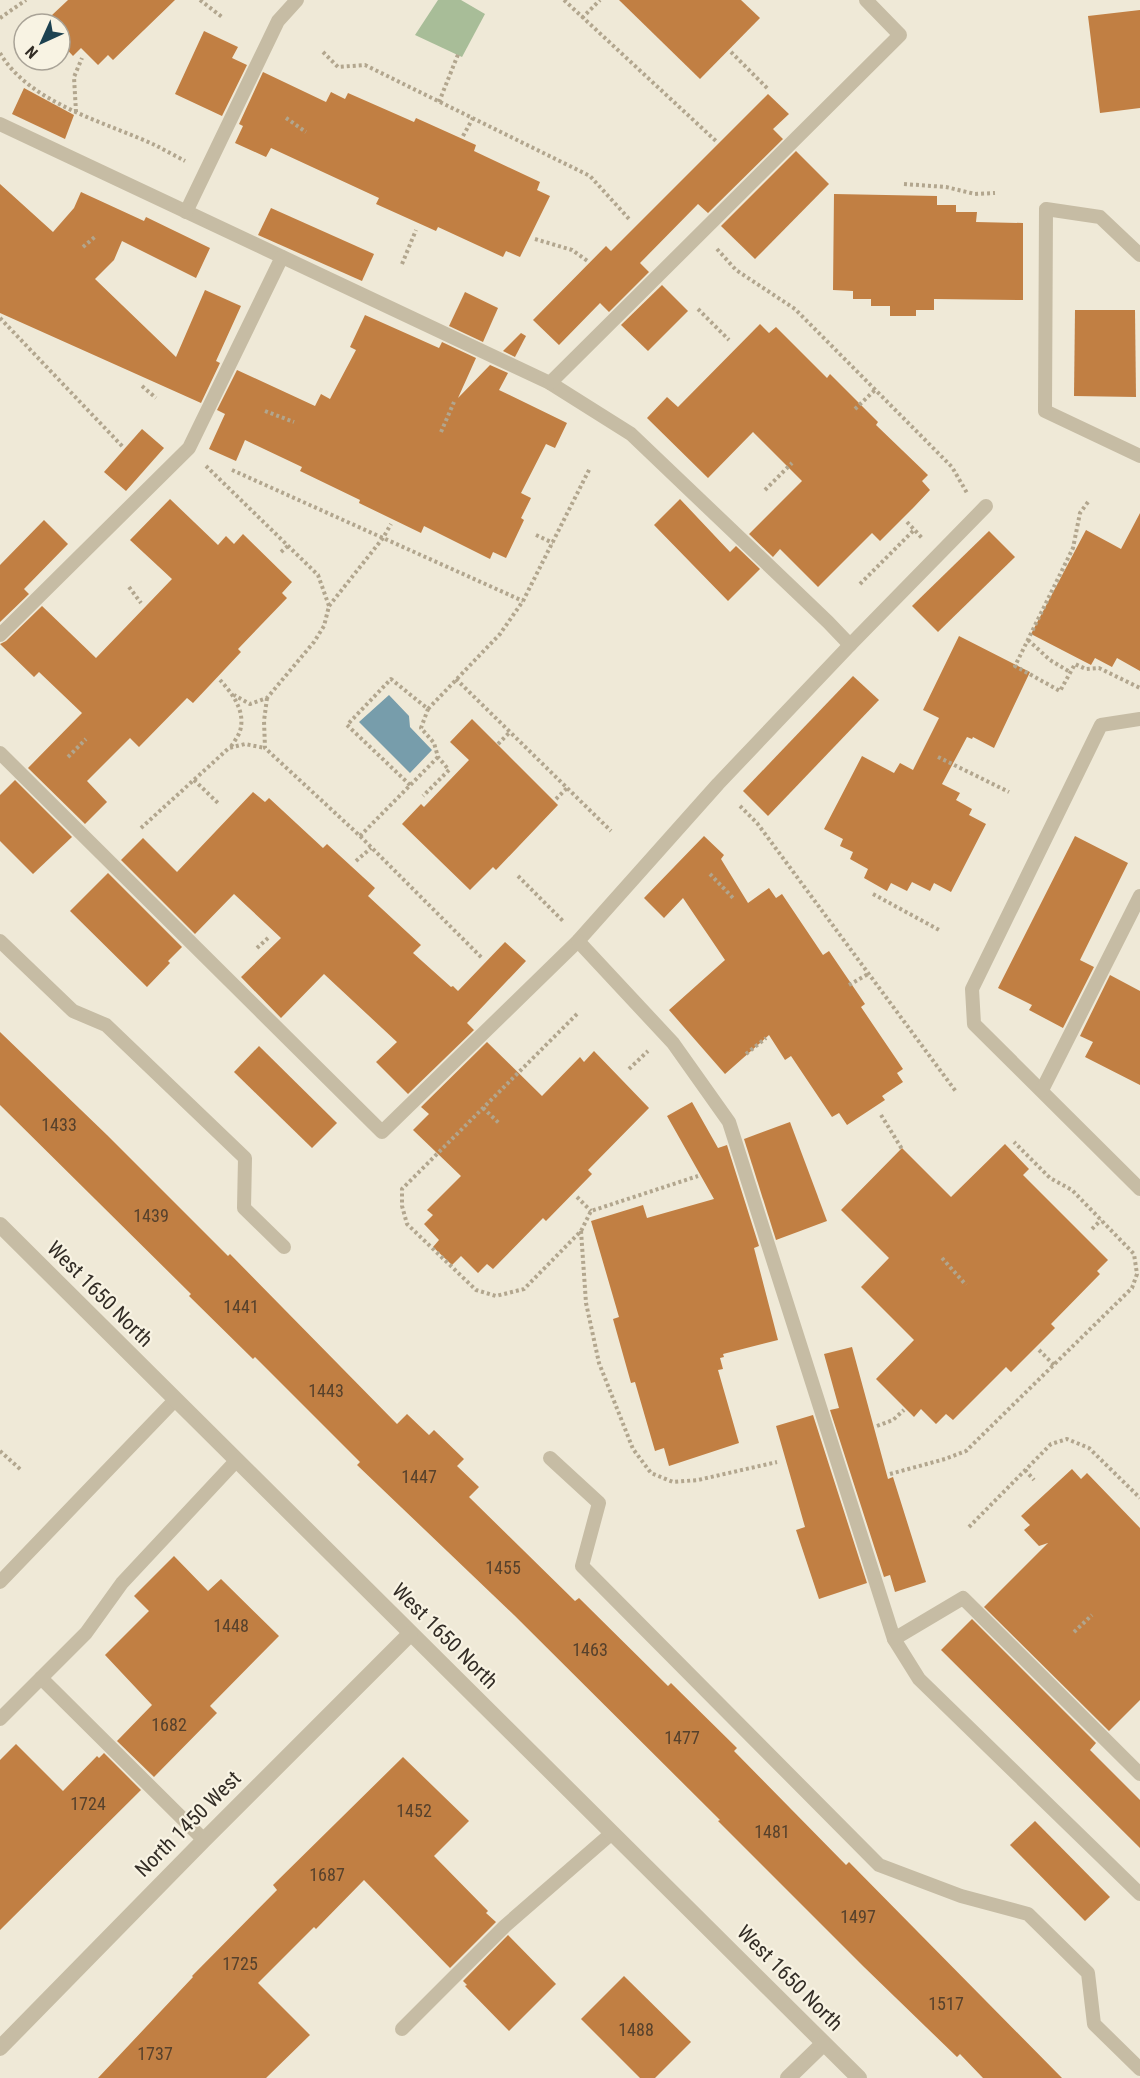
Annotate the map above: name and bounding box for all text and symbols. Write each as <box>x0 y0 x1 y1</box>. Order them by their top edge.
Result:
north arrow <box>12 12 72 72</box>
text: N <box>22 42 42 62</box>
house number: 1433 <box>41 1114 77 1135</box>
house number: 1439 <box>133 1205 169 1226</box>
street label: West 1650 North <box>42 1236 158 1352</box>
house number: 1441 <box>223 1296 259 1317</box>
house number: 1443 <box>308 1380 344 1401</box>
house number: 1447 <box>401 1466 437 1487</box>
house number: 1455 <box>485 1557 521 1578</box>
street label: West 1650 North <box>387 1578 503 1694</box>
house number: 1448 <box>213 1615 249 1636</box>
house number: 1463 <box>572 1639 608 1660</box>
house number: 1682 <box>151 1714 187 1735</box>
house number: 1477 <box>664 1727 700 1748</box>
street label: North 1450 West <box>130 1766 246 1882</box>
house number: 1724 <box>70 1793 106 1814</box>
house number: 1452 <box>396 1800 432 1821</box>
house number: 1481 <box>754 1821 790 1842</box>
house number: 1687 <box>309 1864 345 1885</box>
house number: 1497 <box>840 1906 876 1927</box>
street label: West 1650 North <box>732 1920 848 2036</box>
house number: 1725 <box>222 1953 258 1974</box>
house number: 1517 <box>928 1993 964 2014</box>
house number: 1488 <box>618 2019 654 2040</box>
house number: 1737 <box>137 2043 173 2064</box>

